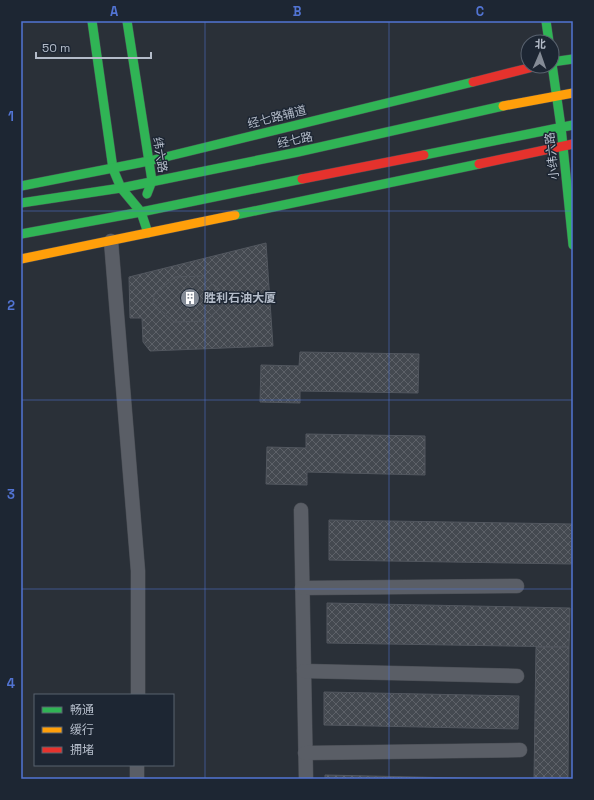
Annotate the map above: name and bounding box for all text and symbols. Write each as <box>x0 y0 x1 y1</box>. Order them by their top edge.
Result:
text: A <box>110 3 119 20</box>
text: B <box>293 3 302 20</box>
text: C <box>476 3 484 20</box>
scale bar <box>36 34 151 60</box>
north arrow <box>520 34 560 74</box>
text: 北 <box>535 37 546 51</box>
text: 50 m <box>42 40 70 56</box>
street label: 经七路辅道 <box>246 102 308 132</box>
text: 1 <box>8 108 14 125</box>
street label: 经七路 <box>276 128 314 152</box>
street label: 小纬六路 <box>542 131 562 181</box>
street label: 纬六路 <box>149 136 171 174</box>
building icon: 胜利石油大厦 <box>179 287 201 309</box>
place label: 胜利石油大厦 <box>204 290 276 306</box>
text: 2 <box>7 297 15 314</box>
text: 3 <box>7 486 15 503</box>
text: 4 <box>7 675 15 692</box>
legend <box>34 694 174 766</box>
text: 畅通 <box>70 702 94 718</box>
text: 缓行 <box>70 722 94 738</box>
text: 拥堵 <box>70 742 94 758</box>

